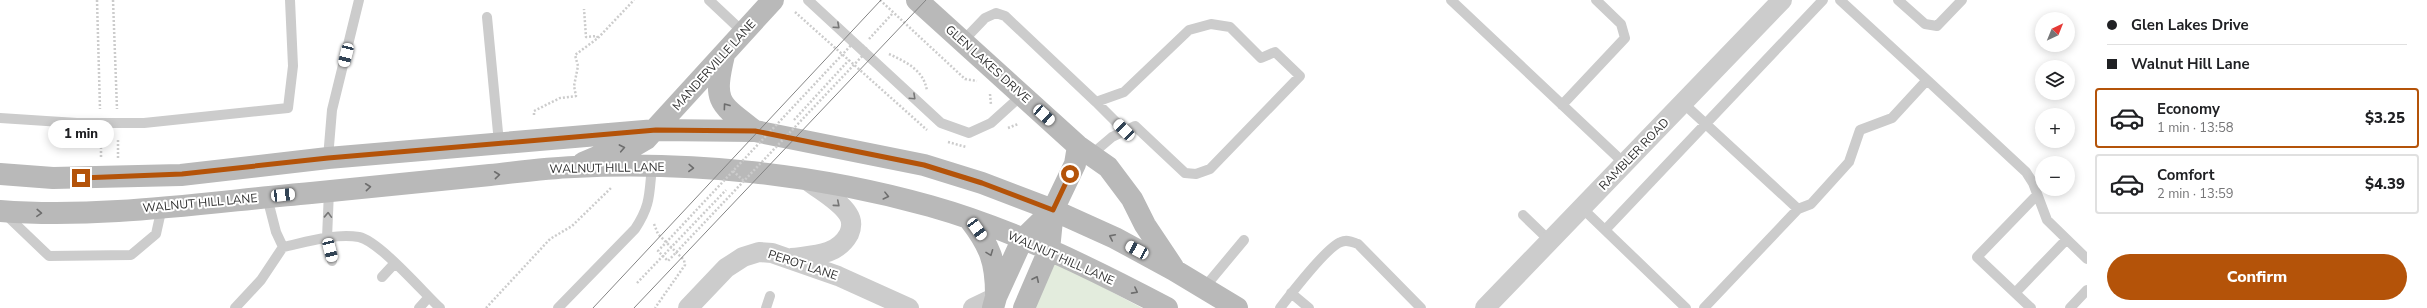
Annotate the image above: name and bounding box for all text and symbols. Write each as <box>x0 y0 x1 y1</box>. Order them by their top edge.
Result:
north arrow <box>2035 12 2075 52</box>
map controls <box>2035 12 2075 196</box>
text: Glen Lakes Drive <box>2131 15 2249 35</box>
street label: MANDERVILLE LANE <box>669 16 759 114</box>
one-way arrow <box>832 21 840 29</box>
street label: GLEN LAKES DRIVE <box>942 21 1034 107</box>
car <box>337 42 355 68</box>
text: Walnut Hill Lane <box>2131 54 2250 74</box>
button: layers <box>2035 60 2075 100</box>
one-way arrow <box>908 92 916 99</box>
text: Economy <box>2157 99 2220 119</box>
icon: car <box>2109 100 2145 136</box>
one-way arrow <box>723 103 731 110</box>
car <box>1031 103 1057 127</box>
button: + <box>2035 108 2075 148</box>
text: $3.25 <box>2365 108 2405 128</box>
street label: RAMBLER ROAD <box>1595 114 1673 193</box>
car <box>1111 117 1137 143</box>
text: 1 min · 13:58 <box>2157 119 2233 137</box>
callout: 1 min <box>48 120 114 148</box>
text: 1 min <box>64 125 98 143</box>
one-way arrow <box>619 144 625 152</box>
button: − <box>2035 156 2075 196</box>
street label: WALNUT HILL LANE <box>549 159 665 177</box>
one-way arrow <box>688 163 694 172</box>
route start <box>1061 165 1079 183</box>
text: Comfort <box>2157 165 2214 185</box>
icon: car <box>2109 166 2145 202</box>
route end <box>72 169 90 187</box>
one-way arrow <box>494 170 500 179</box>
text: $4.39 <box>2365 174 2405 194</box>
one-way arrow <box>365 183 371 192</box>
text: 2 min · 13:59 <box>2157 185 2233 203</box>
car <box>270 188 296 202</box>
street label: WALNUT HILL LANE <box>142 190 258 216</box>
one-way arrow <box>883 191 889 199</box>
one-way arrow <box>833 200 840 207</box>
one-way arrow <box>36 209 42 218</box>
one-way arrow <box>324 212 332 218</box>
car <box>965 216 989 242</box>
street label: WALNUT HILL LANE <box>1005 227 1117 289</box>
one-way arrow <box>1109 234 1116 242</box>
car <box>321 237 339 263</box>
car <box>1124 239 1150 261</box>
street label: PEROT LANE <box>766 246 840 284</box>
one-way arrow <box>986 250 994 257</box>
button: Confirm <box>2107 254 2407 300</box>
one-way arrow <box>1031 275 1039 282</box>
one-way arrow <box>1131 286 1138 294</box>

